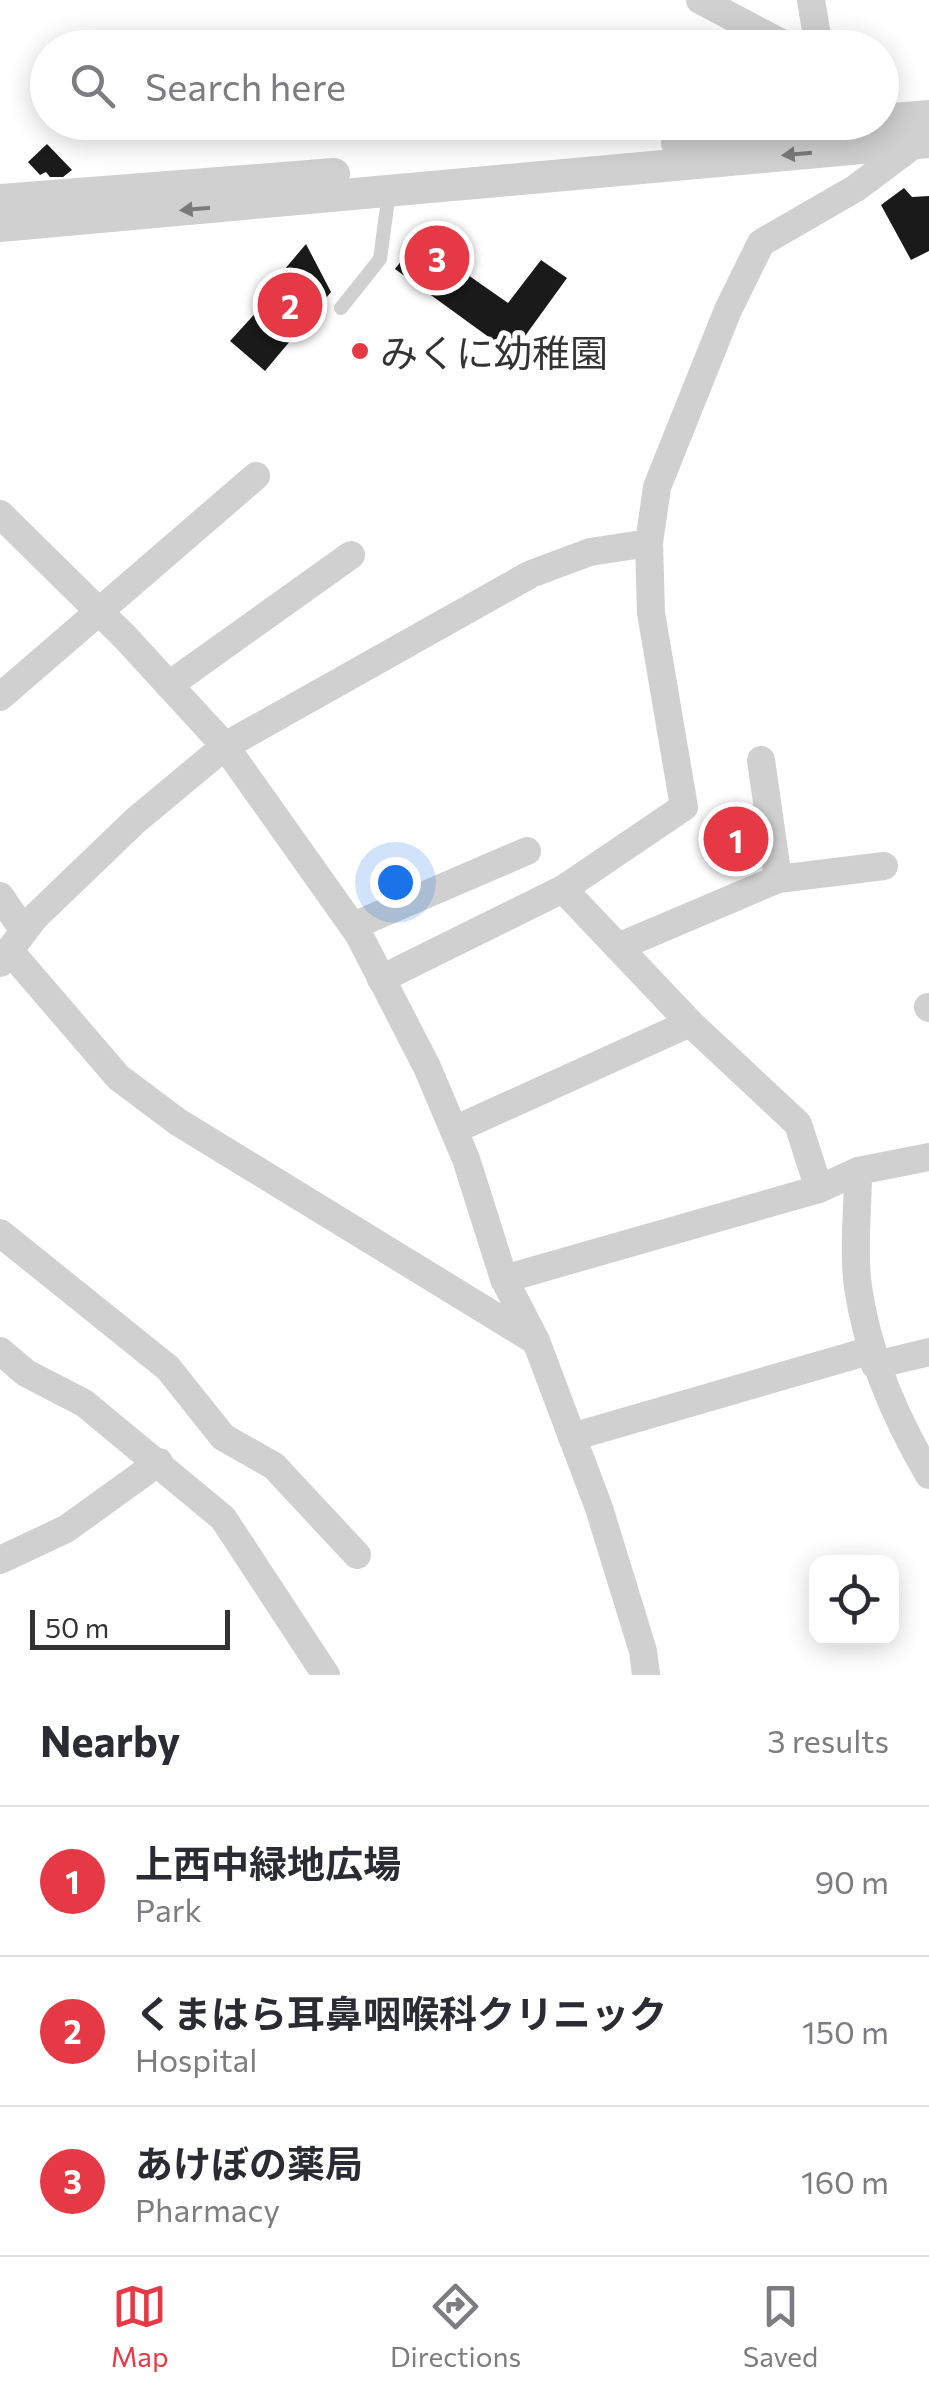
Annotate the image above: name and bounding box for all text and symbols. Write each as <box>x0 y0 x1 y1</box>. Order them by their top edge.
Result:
search box <box>30 30 899 140</box>
icon: search <box>65 58 120 113</box>
text: Search here <box>145 62 346 109</box>
one-way arrow <box>781 146 812 162</box>
one-way arrow <box>178 201 210 217</box>
pin: 3 <box>404 220 470 296</box>
pin: 2 <box>258 268 322 342</box>
place label: みくに幼稚園 <box>380 328 608 375</box>
marker: みくに幼稚園 <box>349 340 371 362</box>
pin: 1 <box>704 802 768 876</box>
your location <box>370 857 421 908</box>
map controls <box>809 1555 899 1645</box>
button: locate <box>809 1555 899 1645</box>
scale bar <box>30 1605 230 1650</box>
text: 50 m <box>45 1610 109 1644</box>
text: Nearby <box>40 1714 180 1766</box>
text: 3 results <box>767 1720 889 1760</box>
text: 上西中緑地広場 <box>135 1839 401 1886</box>
text: 1 <box>65 1861 80 1901</box>
text: 90 m <box>815 1861 889 1901</box>
text: Park <box>135 1889 202 1929</box>
text: くまはら耳鼻咽喉科クリニック <box>135 1989 667 2036</box>
text: 2 <box>63 2011 82 2051</box>
text: 150 m <box>802 2011 889 2051</box>
text: Hospital <box>135 2039 257 2079</box>
text: あけぼの薬局 <box>135 2139 363 2186</box>
text: 3 <box>63 2161 82 2201</box>
text: 160 m <box>801 2161 889 2201</box>
text: Pharmacy <box>135 2189 280 2229</box>
tab: Map <box>111 2279 168 2373</box>
tab: Directions <box>390 2279 521 2373</box>
tab: Saved <box>743 2279 818 2373</box>

